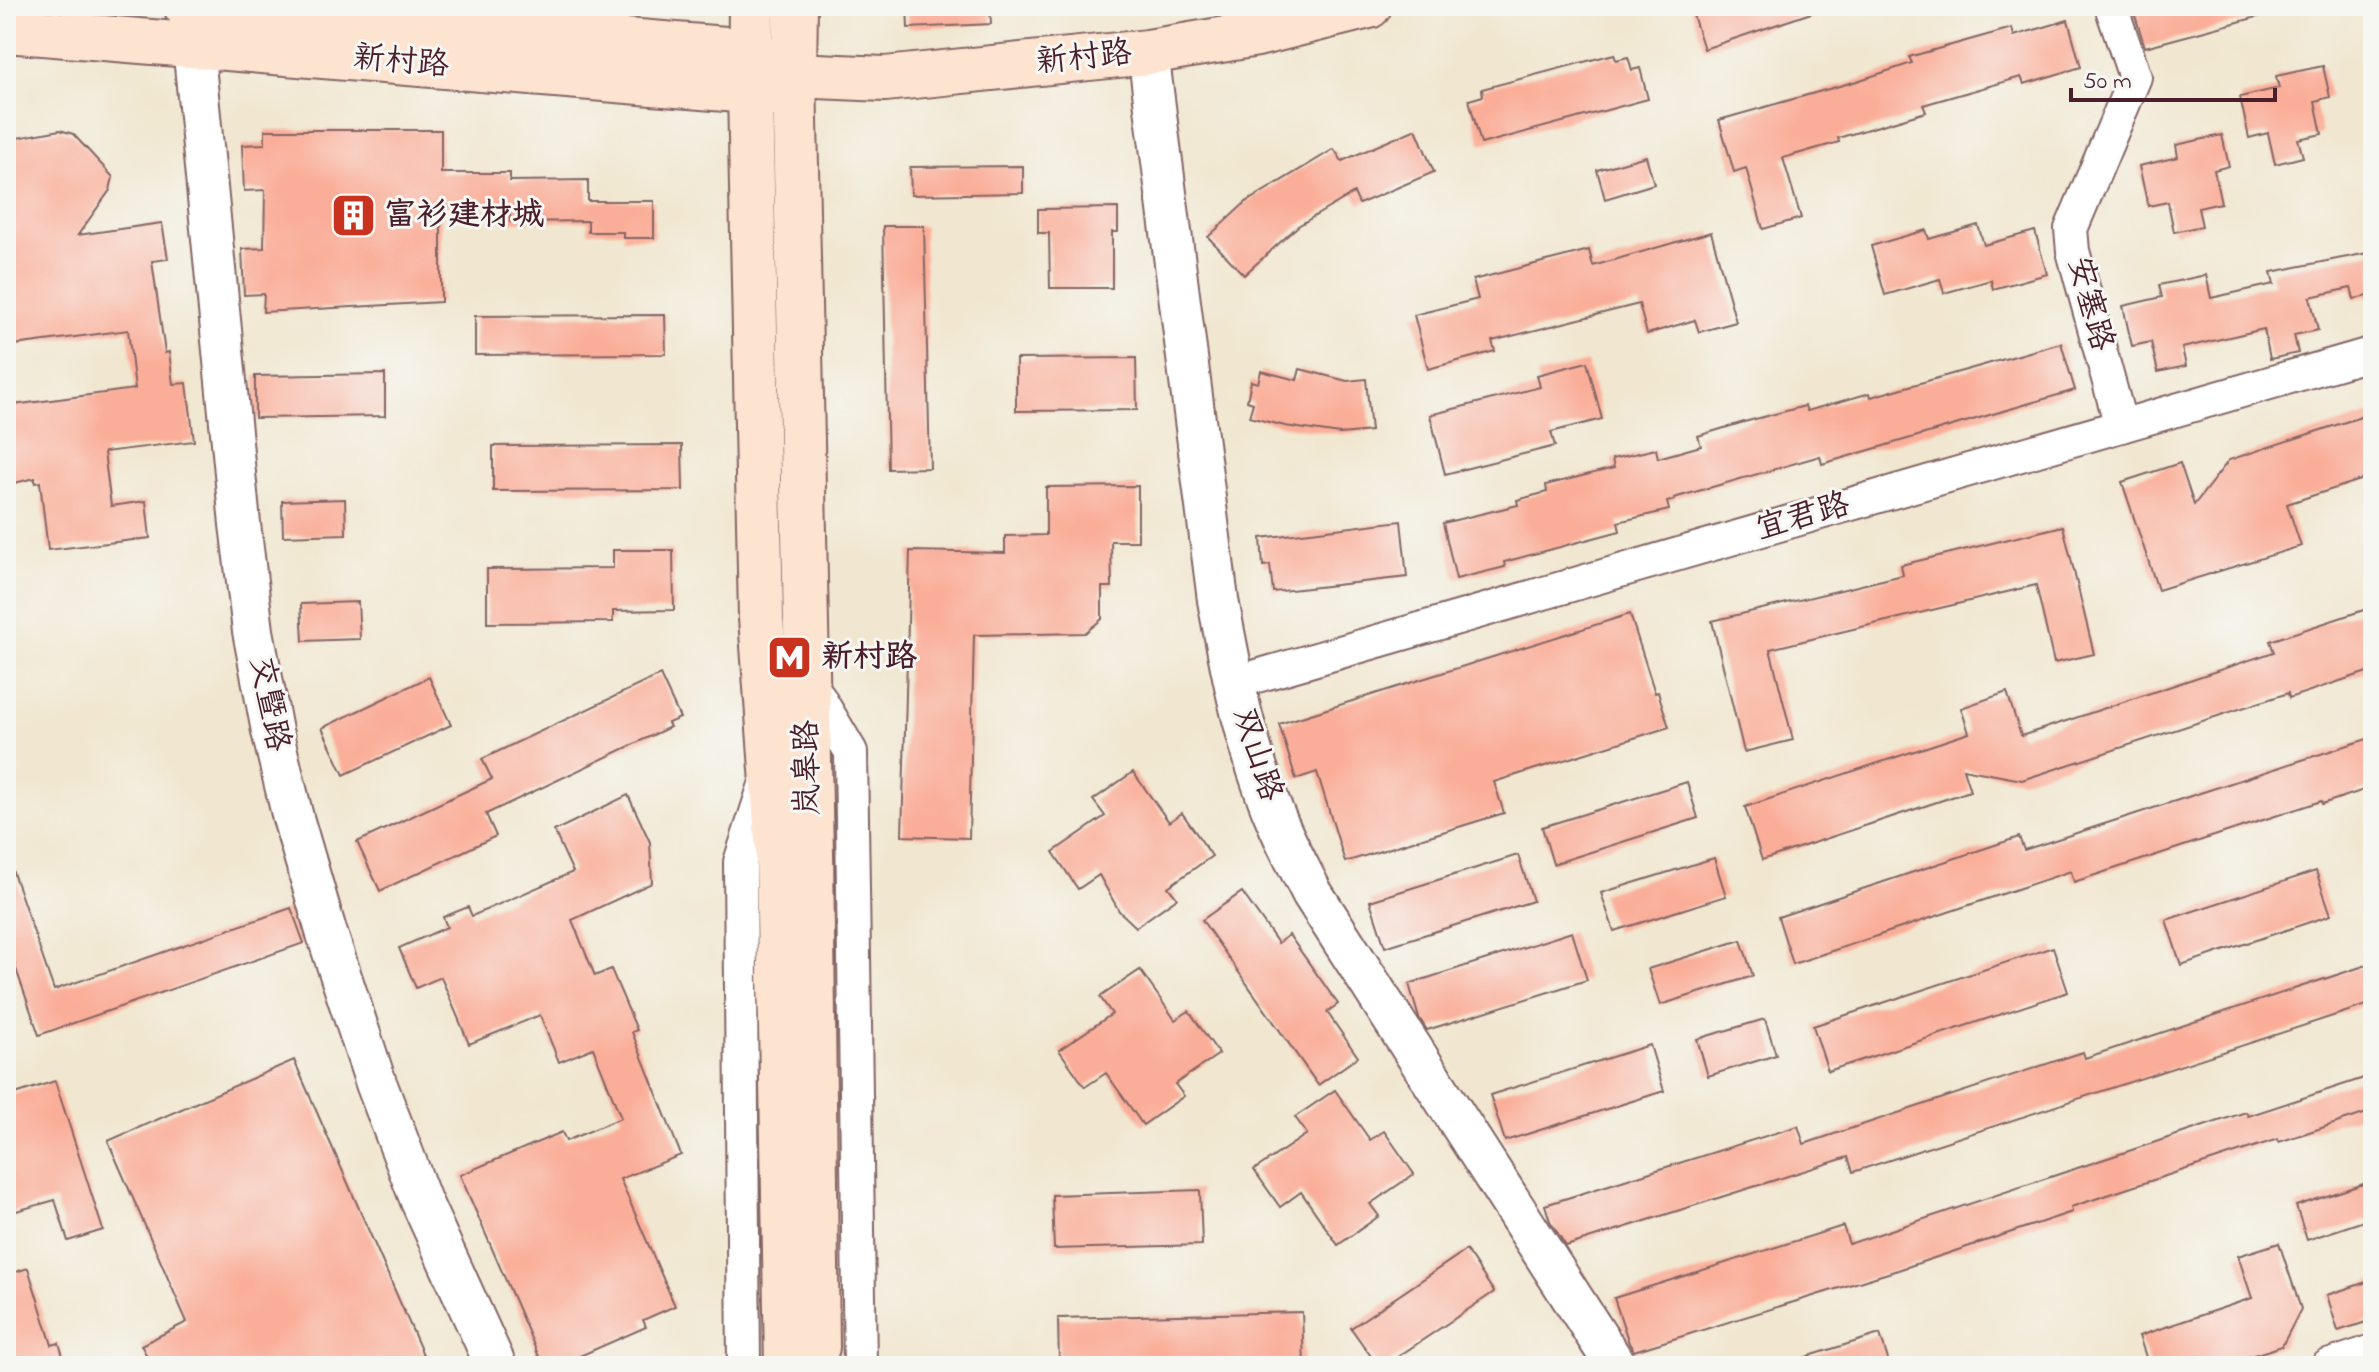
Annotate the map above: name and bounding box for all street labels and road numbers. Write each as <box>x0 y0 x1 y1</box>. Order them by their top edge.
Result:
street label: 新村路 <box>1034 31 1134 87</box>
street label: 新村路 <box>351 35 451 91</box>
street label: 安塞路 <box>2054 252 2124 356</box>
street label: 宜君路 <box>1750 482 1856 554</box>
street label: 交暨路 <box>236 652 300 756</box>
street label: 双山路 <box>1219 702 1293 808</box>
street label: 岚皋路 <box>785 720 833 816</box>

